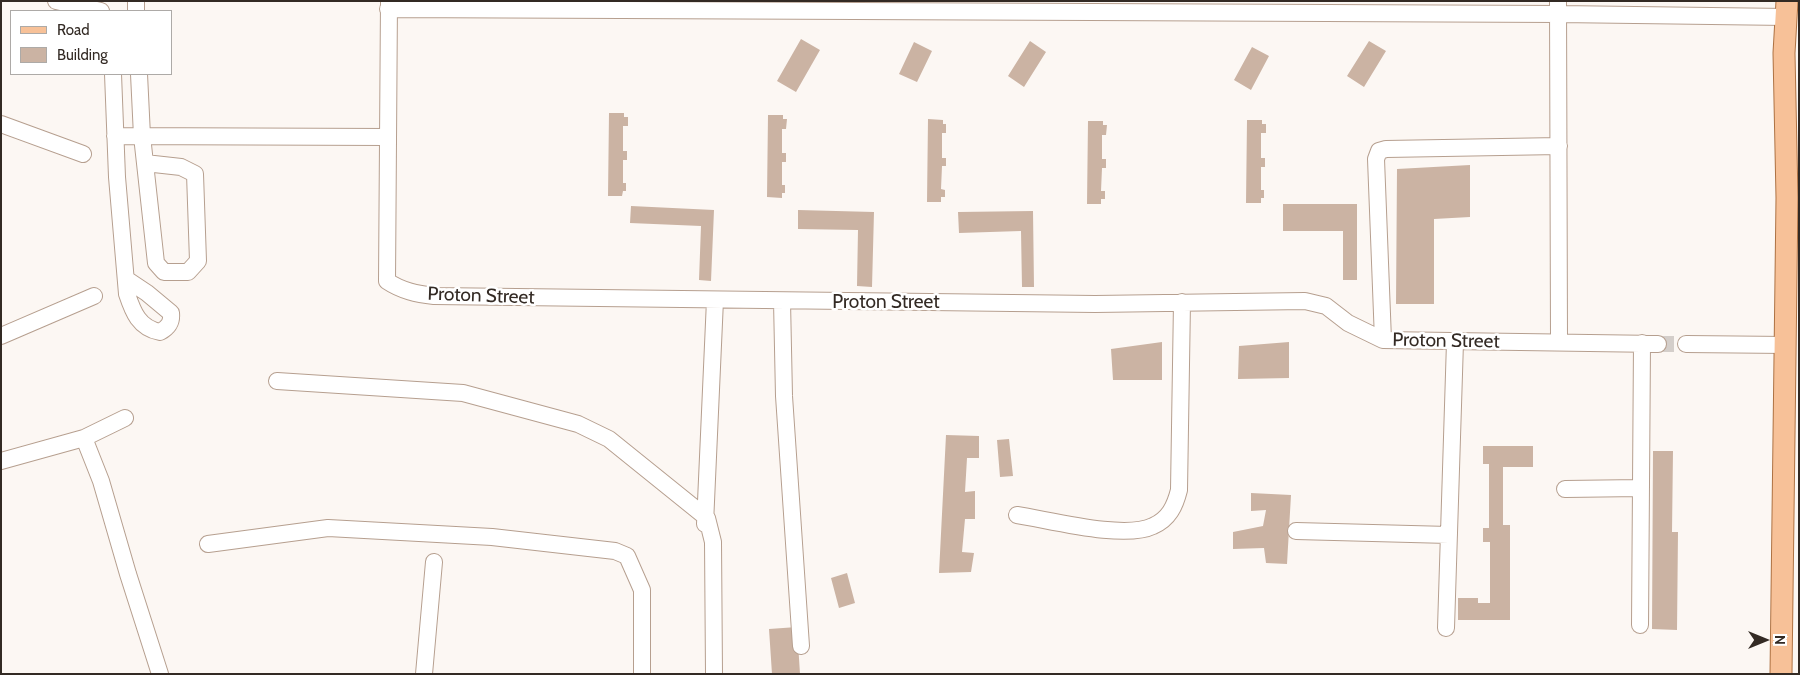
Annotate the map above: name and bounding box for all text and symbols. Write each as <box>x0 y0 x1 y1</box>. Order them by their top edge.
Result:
legend <box>10 10 172 75</box>
text: Road <box>57 21 90 39</box>
text: Building <box>57 46 108 64</box>
street label: Proton Street <box>427 283 535 309</box>
street label: Proton Street <box>832 291 940 313</box>
street label: Proton Street <box>1392 329 1500 353</box>
north arrow <box>1740 615 1790 665</box>
text: N <box>1771 635 1789 645</box>

